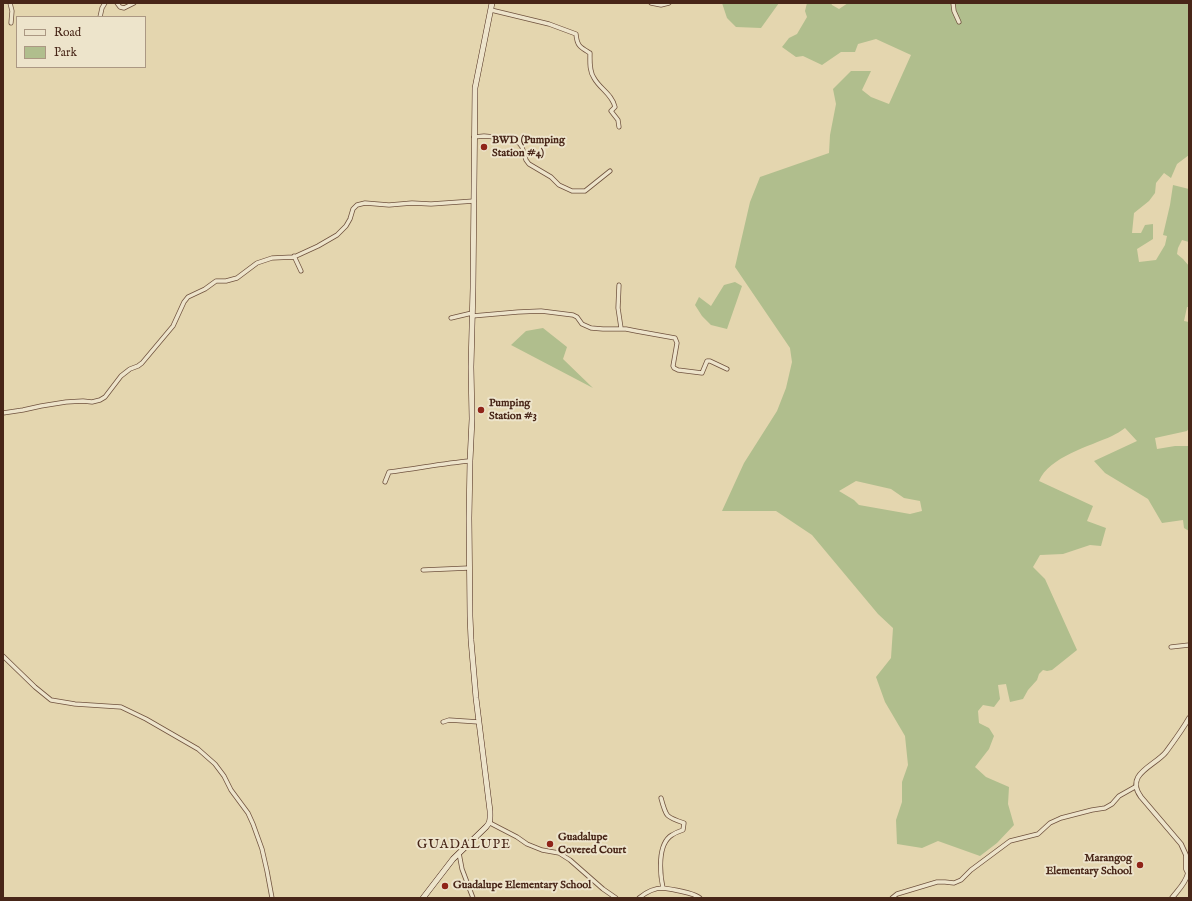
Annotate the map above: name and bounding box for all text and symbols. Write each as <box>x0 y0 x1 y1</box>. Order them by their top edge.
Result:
legend <box>16 16 146 68</box>
text: Road <box>54 25 81 40</box>
text: Park <box>54 45 77 60</box>
place label: BWD (Pumping Station #4) <box>492 134 565 160</box>
marker: BWD (Pumping Station #4) <box>479 142 489 152</box>
place label: Pumping Station #3 <box>489 397 537 423</box>
marker: Pumping Station #3 <box>476 405 486 415</box>
place label: Guadalupe Covered Court <box>558 831 626 857</box>
district label: GUADALUPE <box>417 837 511 853</box>
marker: Guadalupe Covered Court <box>545 839 555 849</box>
place label: Marangog Elementary School <box>1046 852 1132 878</box>
marker: Marangog Elementary School <box>1135 860 1145 870</box>
place label: Guadalupe Elementary School <box>453 879 591 893</box>
marker: Guadalupe Elementary School <box>440 881 450 891</box>

